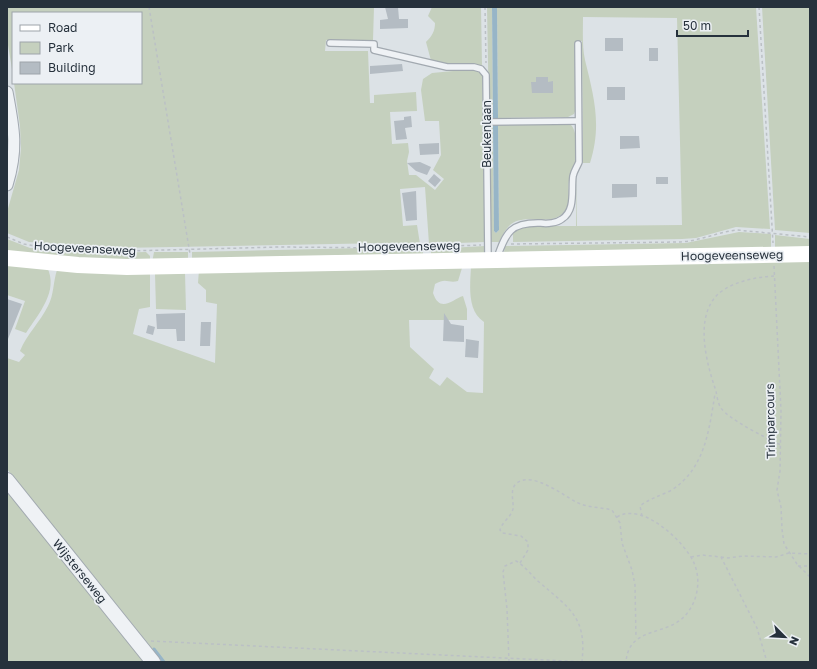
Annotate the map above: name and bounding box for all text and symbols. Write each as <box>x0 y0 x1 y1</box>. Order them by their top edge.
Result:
legend <box>12 12 142 84</box>
scale bar <box>677 12 748 38</box>
text: 50 m <box>683 18 711 33</box>
text: Road <box>48 20 77 35</box>
text: Park <box>48 40 74 55</box>
text: Building <box>48 60 96 75</box>
street label: Beukenlaan <box>479 100 494 168</box>
street label: Hoogeveenseweg <box>33 238 137 258</box>
street label: Hoogeveenseweg <box>358 238 460 254</box>
street label: Hoogeveenseweg <box>681 247 783 263</box>
street label: Trimparcours <box>762 383 778 459</box>
street label: Wijsterseweg <box>50 536 110 606</box>
north arrow <box>765 617 805 657</box>
text: N <box>787 635 802 648</box>

